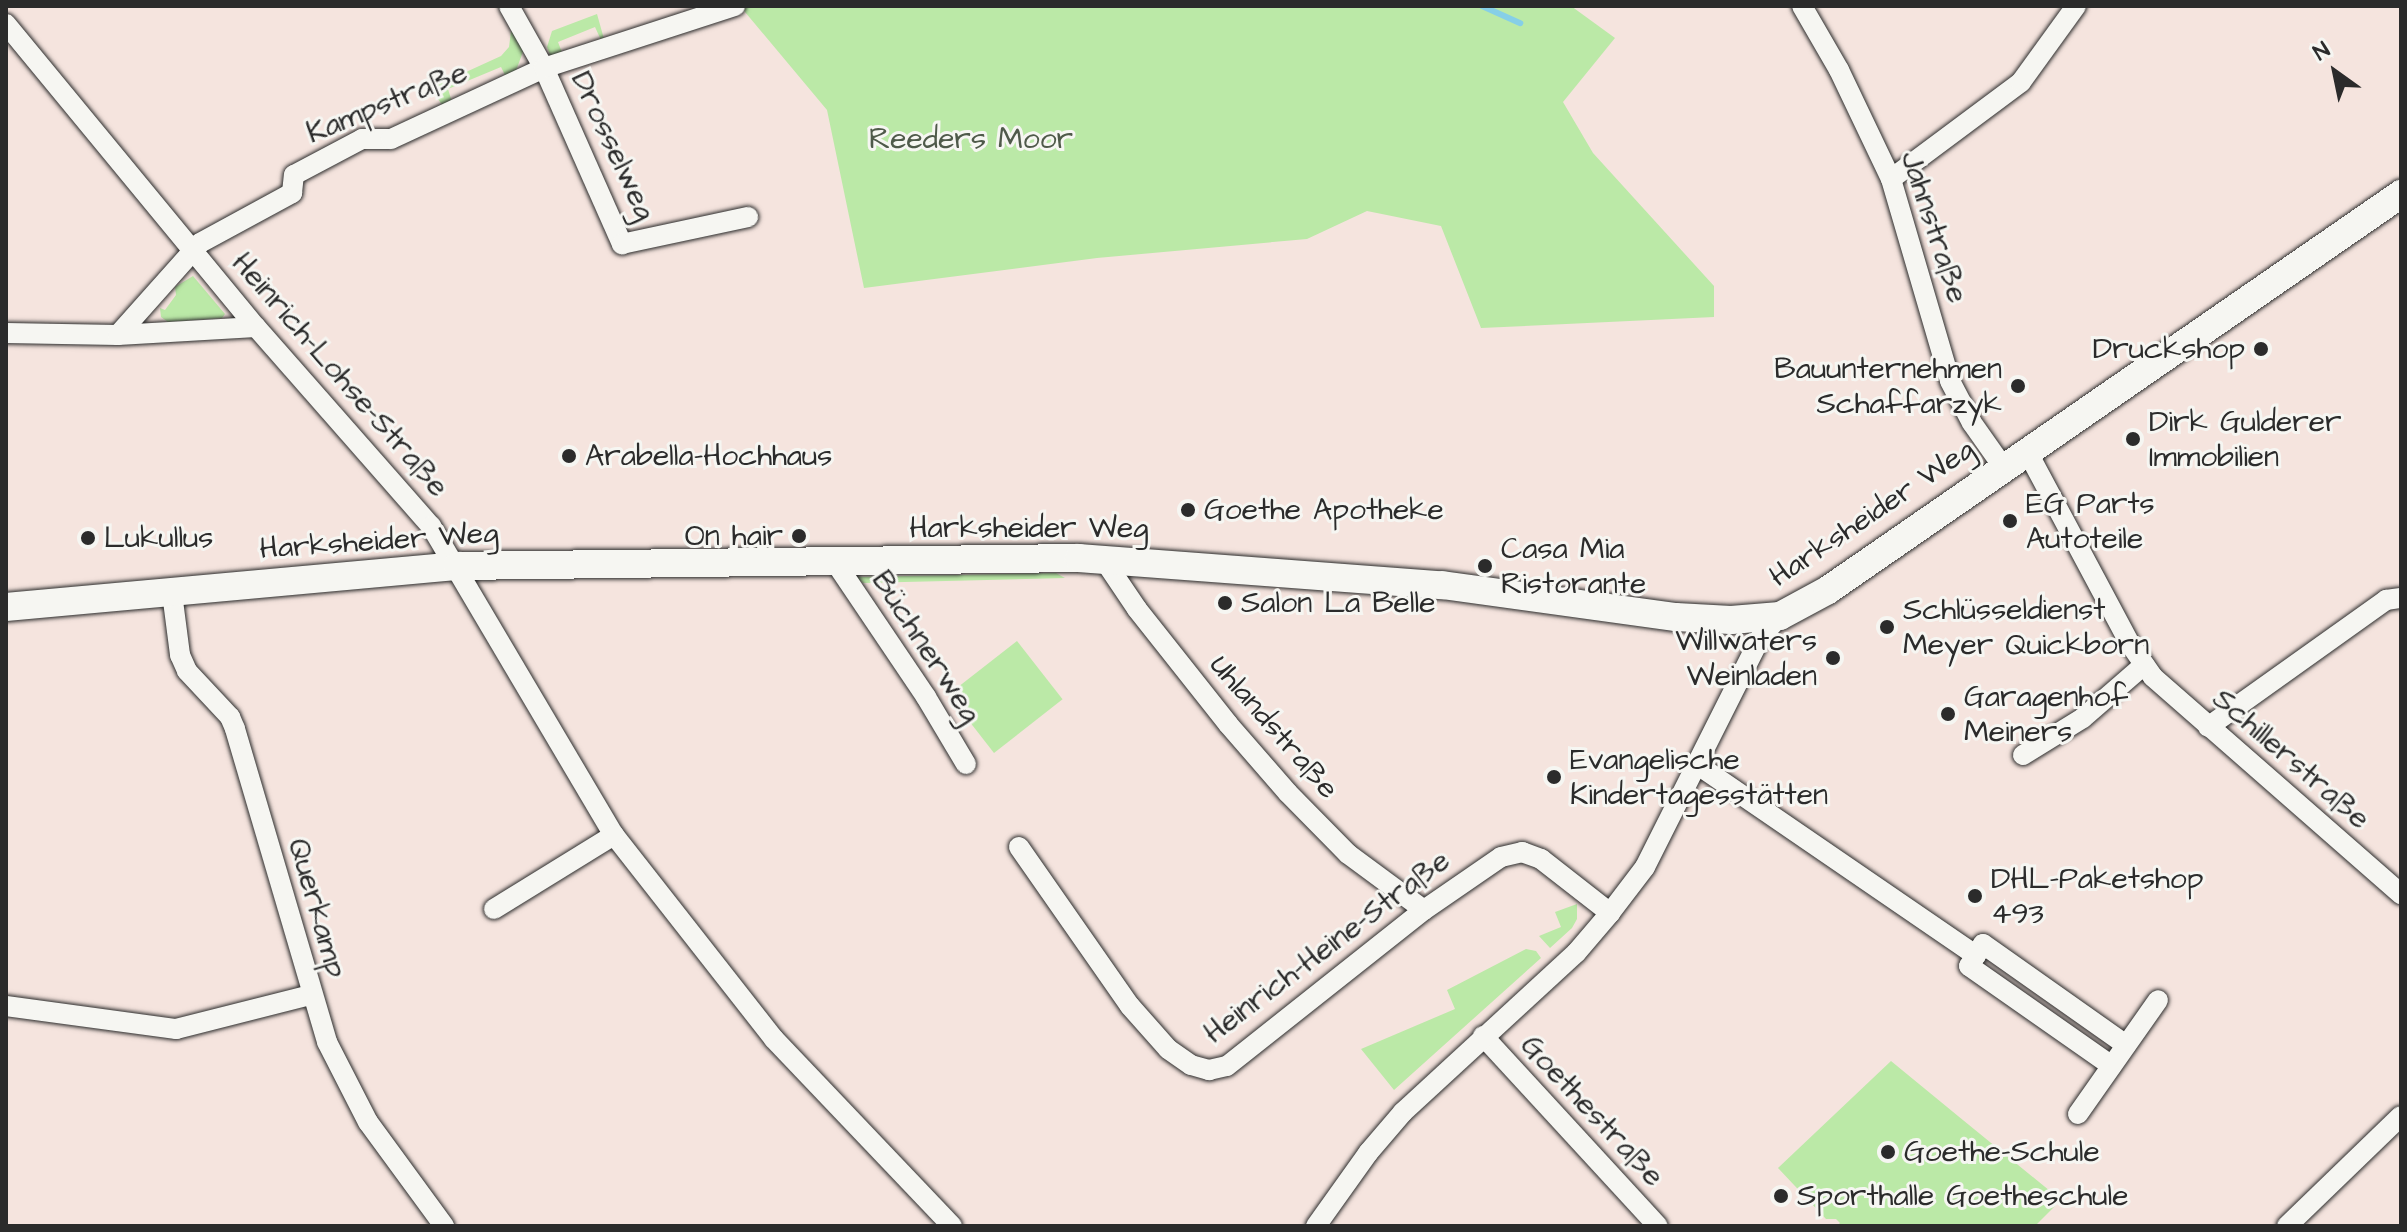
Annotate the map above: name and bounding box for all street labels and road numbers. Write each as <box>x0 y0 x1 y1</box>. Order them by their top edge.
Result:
street label: Kampstraße <box>301 54 473 152</box>
street label: Drosselweg <box>563 66 663 226</box>
street label: Jahnstraße <box>1893 147 1975 307</box>
street label: Heinrich-Lohse-Straße <box>224 245 456 505</box>
street label: Harksheider Weg <box>1763 431 1981 595</box>
street label: Harksheider Weg <box>909 510 1149 546</box>
street label: Harksheider Weg <box>258 515 500 567</box>
street label: Büchnerweg <box>863 564 989 730</box>
street label: Uhlandstraße <box>1202 648 1346 806</box>
street label: Schillerstraße <box>2205 681 2377 837</box>
street label: Querkamp <box>280 834 354 982</box>
street label: Heinrich-Heine-Straße <box>1197 843 1457 1051</box>
street label: Goethestraße <box>1513 1028 1671 1194</box>

